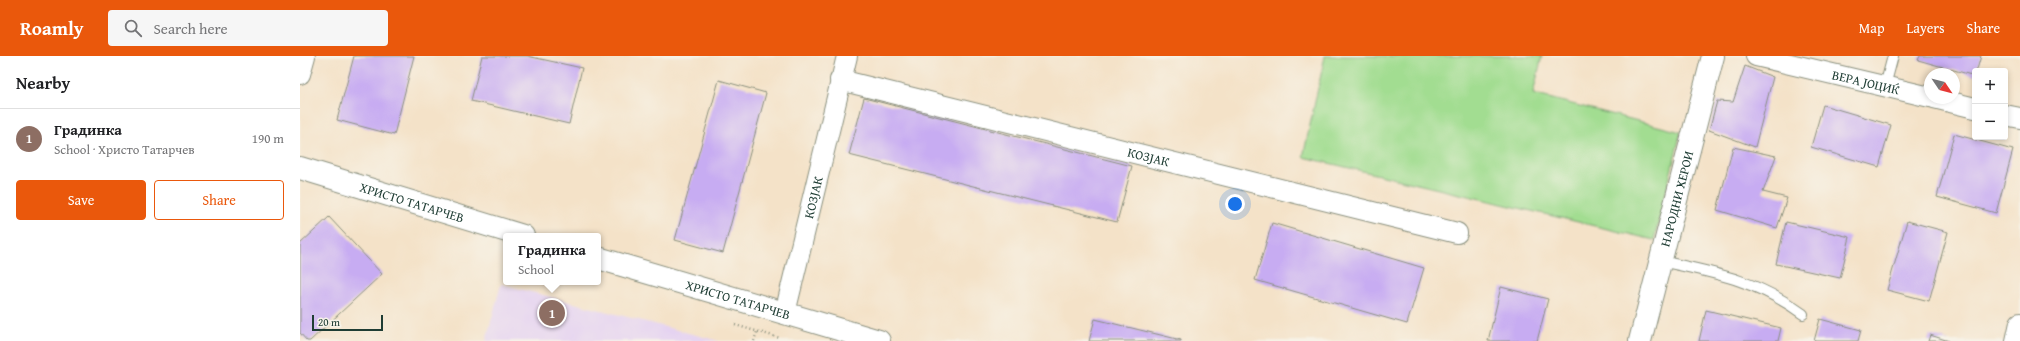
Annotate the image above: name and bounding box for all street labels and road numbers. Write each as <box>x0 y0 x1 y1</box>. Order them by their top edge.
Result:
street label: ВЕРА ЈОЦИЌ <box>1830 65 1902 100</box>
street label: КОЗЈАК <box>1126 143 1172 171</box>
street label: НАРОДНИ ХЕРОИ <box>1656 149 1698 249</box>
street label: КОЗЈАК <box>799 174 828 220</box>
street label: ХРИСТО ТАТАРЧЕВ <box>357 178 466 227</box>
street label: ХРИСТО ТАТАРЧЕВ <box>683 275 792 324</box>

